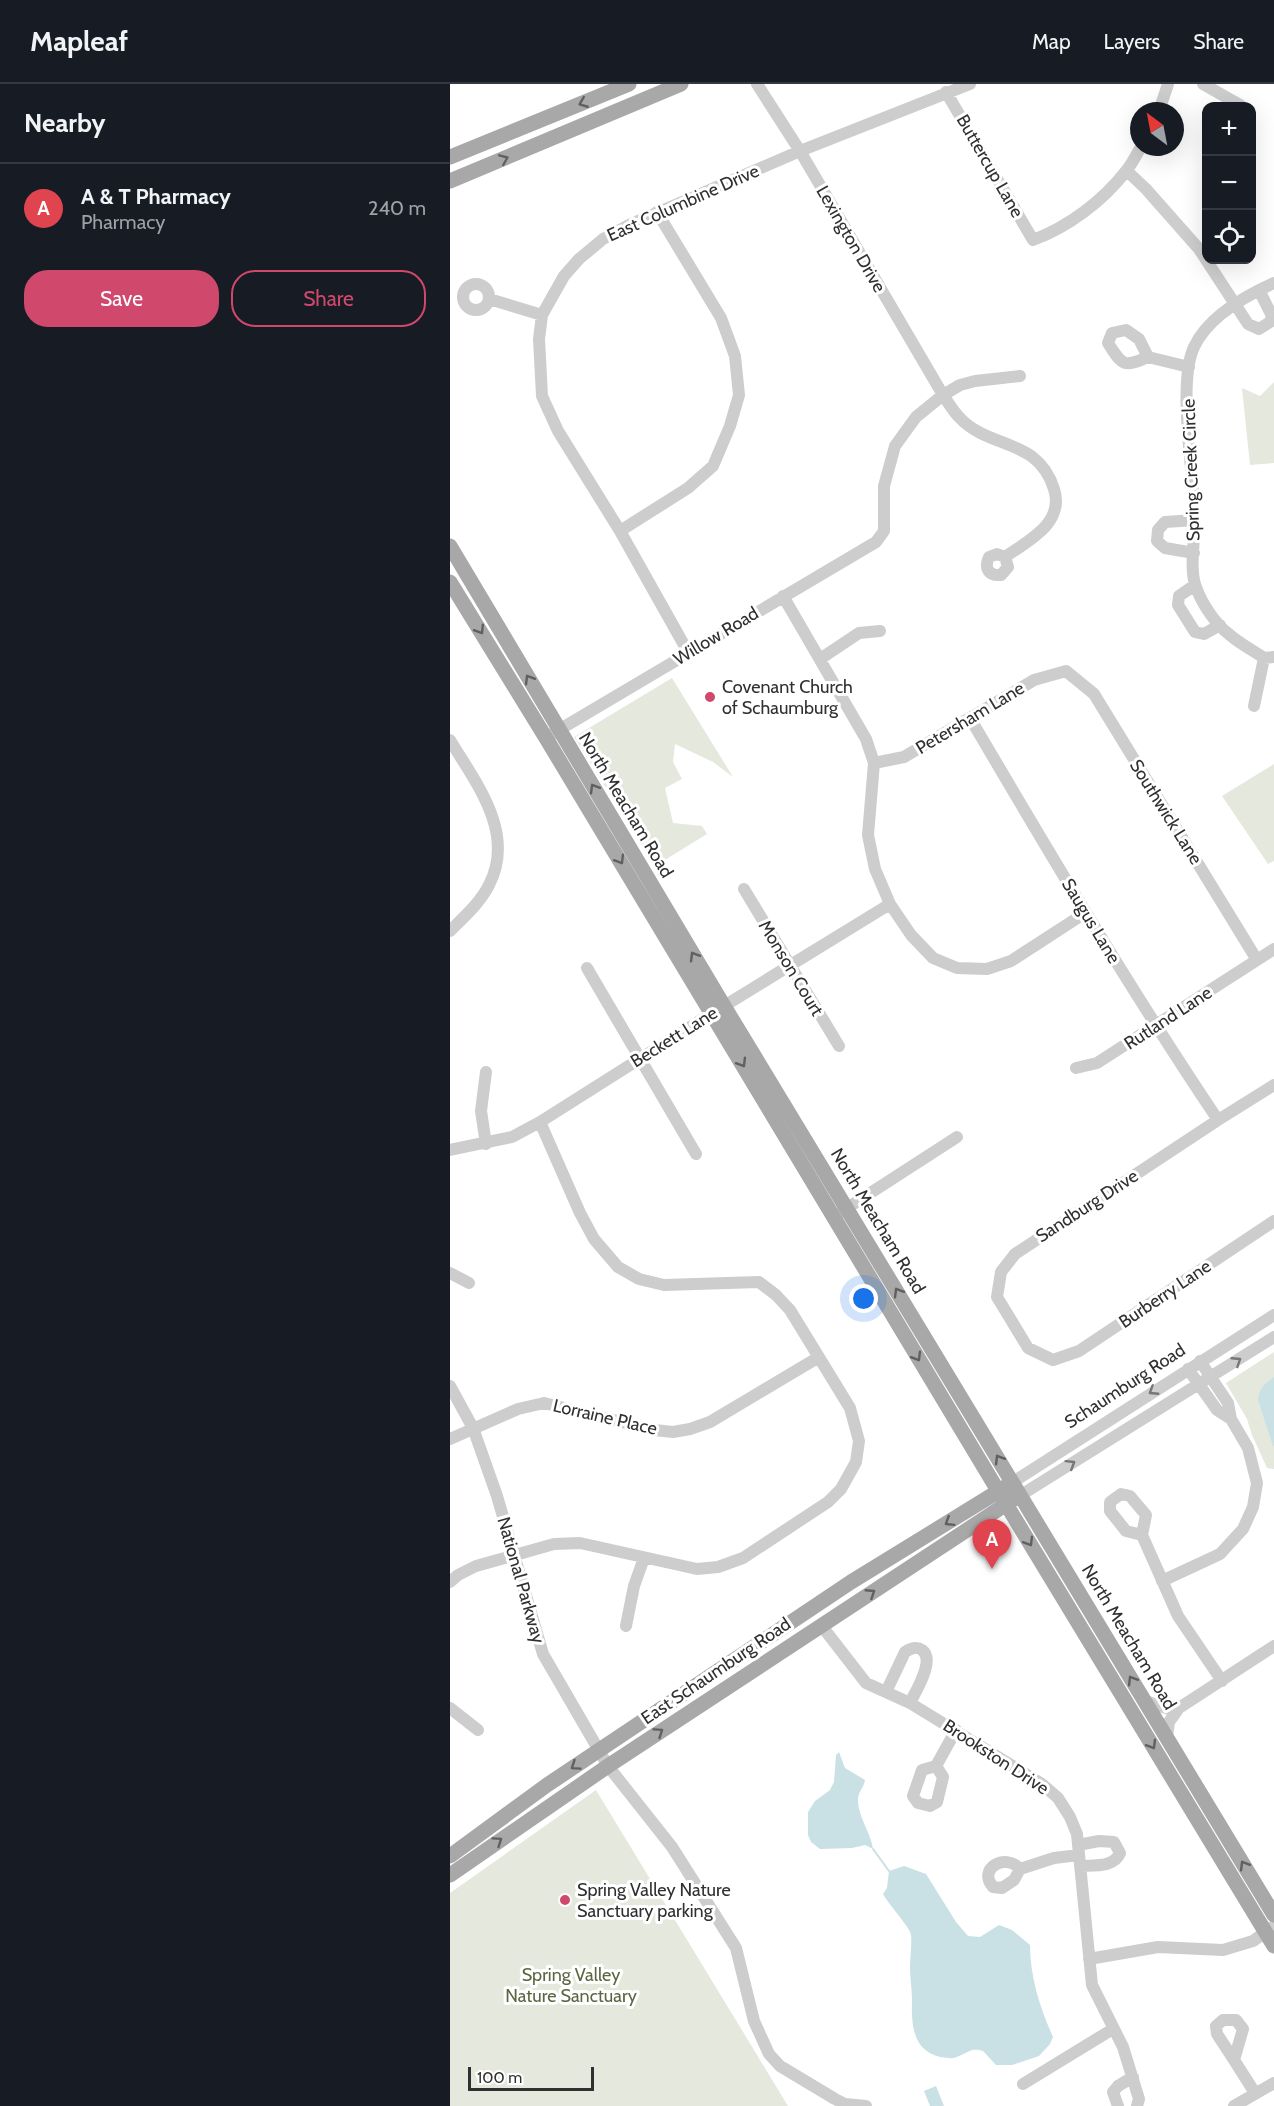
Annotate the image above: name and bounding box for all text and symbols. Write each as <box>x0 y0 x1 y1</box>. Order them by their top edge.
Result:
text: Mapleaf <box>30 24 128 58</box>
text: Map <box>1032 29 1071 54</box>
text: Layers <box>1104 29 1160 54</box>
text: Share <box>1193 29 1244 54</box>
one-way arrow <box>578 96 589 108</box>
north arrow <box>1130 102 1184 156</box>
map controls <box>1202 102 1256 264</box>
button: + <box>1202 102 1256 156</box>
text: Nearby <box>24 107 105 139</box>
street label: Buttercup Lane <box>952 111 1028 221</box>
one-way arrow <box>498 154 509 166</box>
button: − <box>1202 156 1256 210</box>
street label: East Columbine Drive <box>604 160 762 246</box>
street label: Lexington Drive <box>812 182 890 296</box>
text: A & T Pharmacy <box>81 183 231 210</box>
text: A <box>37 196 50 220</box>
text: 240 m <box>368 196 426 220</box>
text: Pharmacy <box>81 210 165 234</box>
button: locate <box>1202 210 1256 264</box>
button: Save <box>24 270 219 327</box>
button: Share <box>231 270 426 327</box>
street label: Spring Creek Circle <box>1178 398 1204 542</box>
street label: Willow Road <box>670 602 762 670</box>
one-way arrow <box>472 624 484 634</box>
one-way arrow <box>524 675 536 685</box>
place label: Covenant Church of Schaumburg <box>722 676 853 719</box>
street label: Petersham Lane <box>912 677 1028 759</box>
marker: Covenant Church of Schaumburg <box>703 690 717 704</box>
street label: North Meacham Road <box>574 728 678 882</box>
street label: Southwick Lane <box>1125 755 1207 869</box>
one-way arrow <box>589 784 601 794</box>
one-way arrow <box>612 854 624 864</box>
street label: Saugus Lane <box>1057 874 1125 968</box>
street label: Monson Court <box>754 916 828 1020</box>
one-way arrow <box>690 952 701 962</box>
street label: Rutland Lane <box>1120 982 1216 1054</box>
street label: Beckett Lane <box>627 1002 721 1072</box>
one-way arrow <box>735 1057 746 1067</box>
street label: North Meacham Road <box>826 1144 930 1298</box>
street label: Sandburg Drive <box>1032 1165 1142 1247</box>
street label: Burberry Lane <box>1115 1255 1215 1333</box>
your location <box>849 1284 878 1313</box>
one-way arrow <box>894 1288 906 1298</box>
street label: Schaumburg Road <box>1061 1339 1189 1433</box>
one-way arrow <box>910 1351 922 1361</box>
one-way arrow <box>1230 1357 1241 1368</box>
one-way arrow <box>1148 1384 1159 1395</box>
street label: Lorraine Place <box>551 1394 659 1440</box>
one-way arrow <box>995 1455 1007 1465</box>
one-way arrow <box>1065 1459 1075 1471</box>
street label: National Parkway <box>492 1514 550 1646</box>
one-way arrow <box>945 1515 955 1527</box>
pin: A <box>972 1520 1012 1569</box>
one-way arrow <box>1021 1536 1033 1546</box>
street label: North Meacham Road <box>1077 1560 1181 1714</box>
one-way arrow <box>864 1589 875 1600</box>
street label: East Schaumburg Road <box>637 1613 795 1729</box>
one-way arrow <box>1128 1676 1140 1686</box>
street label: Brookston Drive <box>939 1715 1053 1799</box>
one-way arrow <box>653 1728 664 1739</box>
one-way arrow <box>1144 1739 1156 1749</box>
one-way arrow <box>571 1759 581 1771</box>
one-way arrow <box>491 1837 502 1848</box>
one-way arrow <box>1239 1861 1251 1871</box>
place label: Spring Valley Nature Sanctuary parking <box>577 1879 731 1922</box>
marker: Spring Valley Nature Sanctuary parking <box>558 1893 572 1907</box>
park label: Spring Valley Nature Sanctuary <box>505 1964 637 2007</box>
scale bar <box>468 2064 594 2092</box>
text: 100 m <box>477 2068 522 2087</box>

